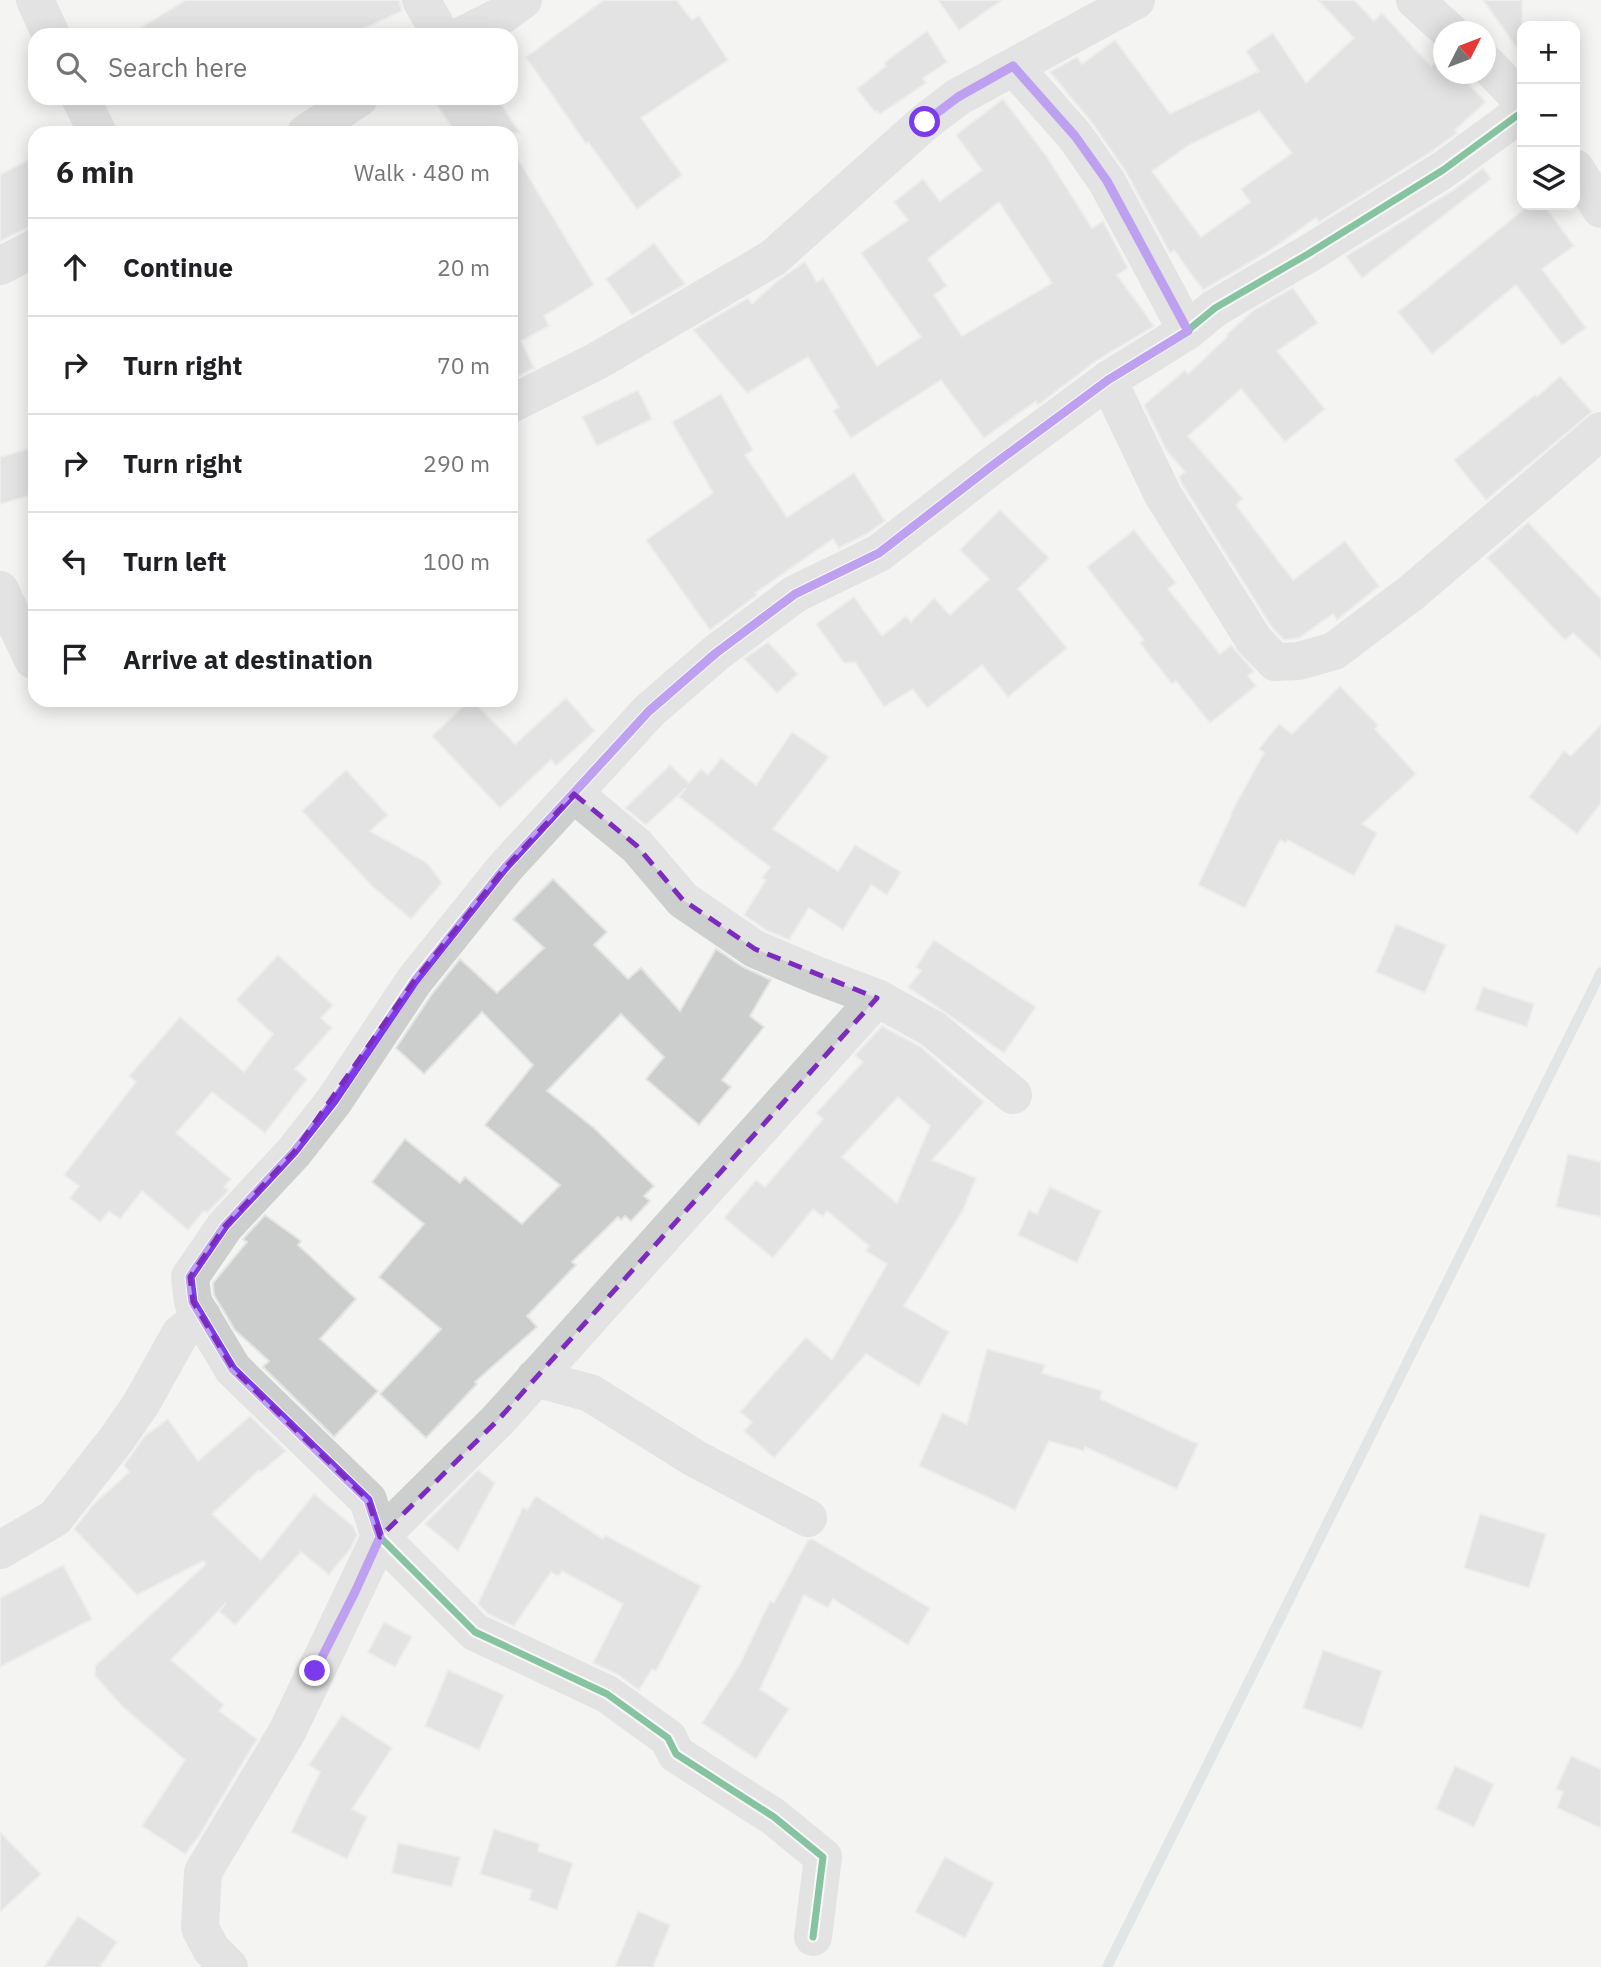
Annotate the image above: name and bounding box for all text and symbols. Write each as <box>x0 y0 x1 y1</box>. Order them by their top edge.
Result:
north arrow <box>1433 21 1496 84</box>
map controls <box>1517 21 1580 210</box>
button: + <box>1517 21 1580 84</box>
search box <box>28 28 518 105</box>
icon: search <box>52 48 90 86</box>
text: Search here <box>108 50 247 84</box>
button: − <box>1517 84 1580 147</box>
route start <box>909 106 940 137</box>
button: layers <box>1517 147 1580 210</box>
text: 6 min <box>56 152 134 191</box>
text: Walk · 480 m <box>354 157 490 187</box>
icon: ahead <box>56 248 94 286</box>
text: Continue <box>123 250 233 284</box>
text: 20 m <box>437 252 490 282</box>
icon: right <box>56 346 94 384</box>
text: Turn right <box>123 348 242 382</box>
text: 70 m <box>437 350 490 380</box>
icon: right <box>56 444 94 482</box>
text: Turn right <box>123 446 242 480</box>
text: 290 m <box>423 448 490 478</box>
icon: left <box>56 542 94 580</box>
text: Turn left <box>123 544 226 578</box>
text: 100 m <box>423 546 490 576</box>
icon: arrive <box>56 640 94 678</box>
text: Arrive at destination <box>123 642 373 676</box>
route end <box>299 1655 330 1686</box>

